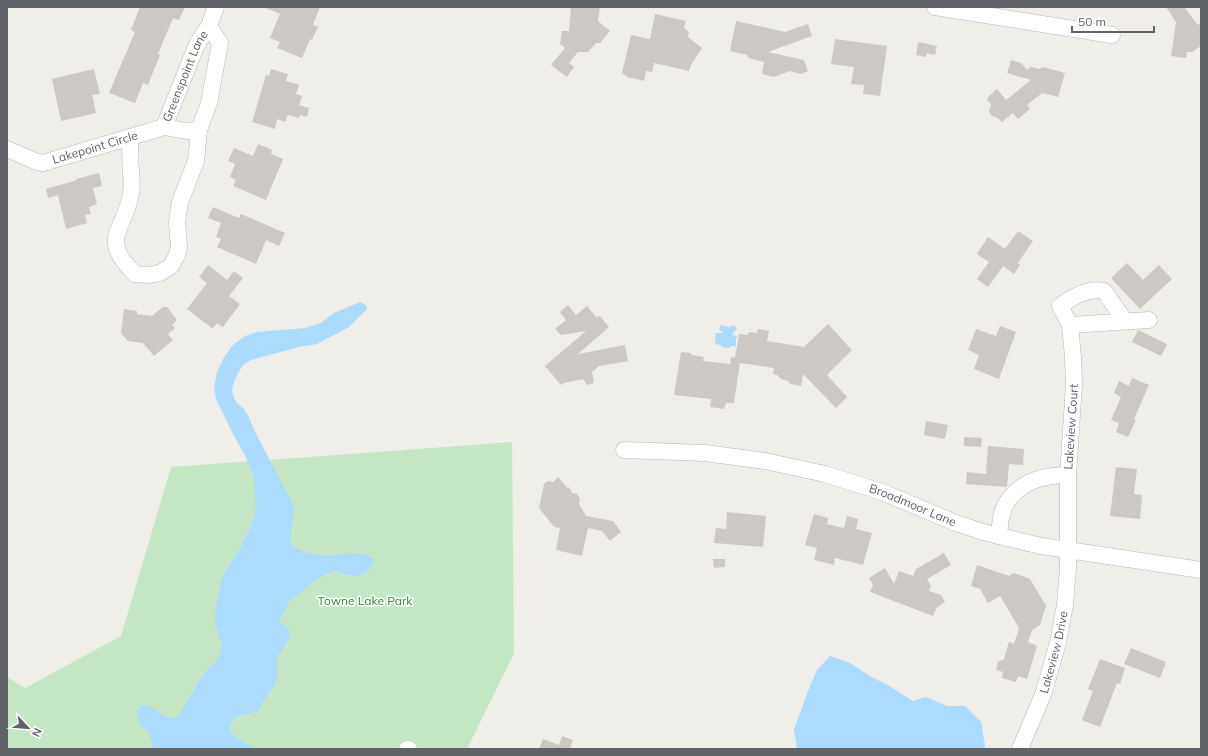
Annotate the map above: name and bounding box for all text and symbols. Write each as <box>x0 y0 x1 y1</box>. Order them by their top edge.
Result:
scale bar <box>1072 8 1154 34</box>
text: 50 m <box>1078 14 1106 29</box>
street label: Greenspoint Lane <box>159 27 211 124</box>
street label: Lakepoint Circle <box>50 127 139 167</box>
street label: Lakeview Court <box>1060 383 1081 470</box>
street label: Broadmoor Lane <box>867 480 959 529</box>
park label: Towne Lake Park <box>318 593 413 608</box>
street label: Lakeview Drive <box>1036 610 1071 695</box>
north arrow <box>8 708 48 748</box>
text: N <box>29 726 45 739</box>

